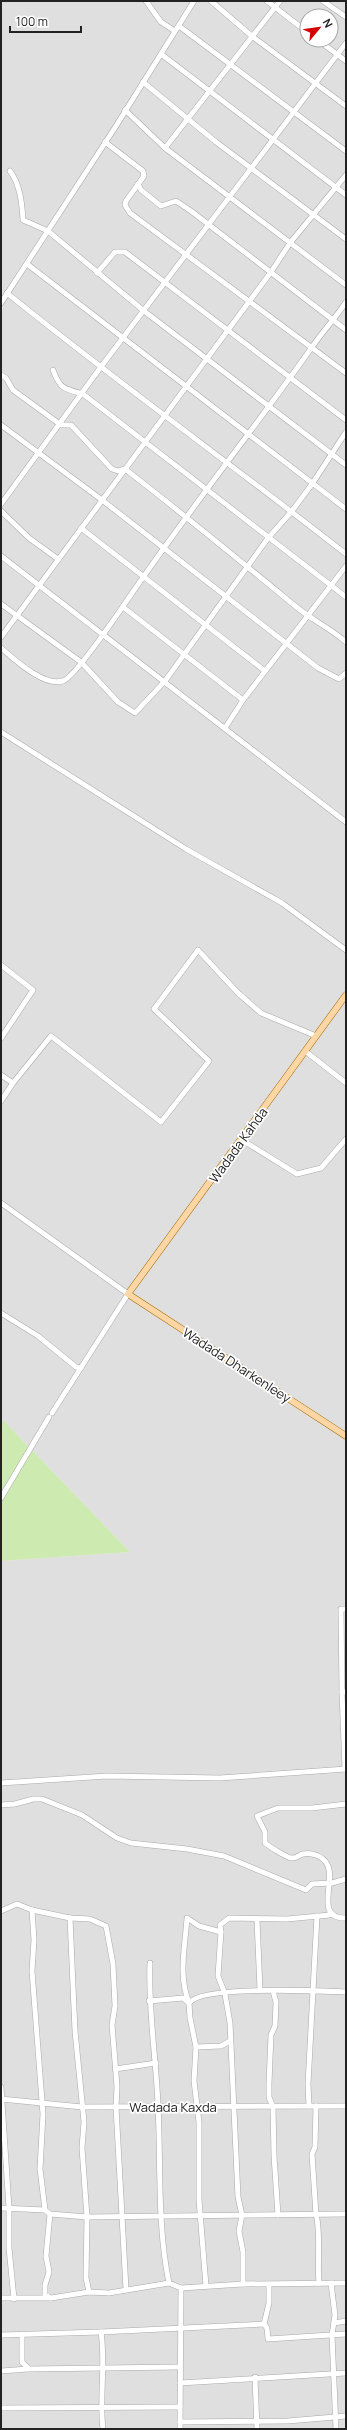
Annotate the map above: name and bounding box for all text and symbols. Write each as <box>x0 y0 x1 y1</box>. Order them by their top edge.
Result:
scale bar <box>10 8 81 34</box>
north arrow <box>299 8 339 48</box>
text: 100 m <box>16 13 48 30</box>
text: N <box>320 16 337 30</box>
street label: Wadada Kahda <box>205 1104 271 1186</box>
street label: Wadada Dharkenleey <box>179 1323 295 1407</box>
street label: Wadada Kaxda <box>129 2098 217 2116</box>

